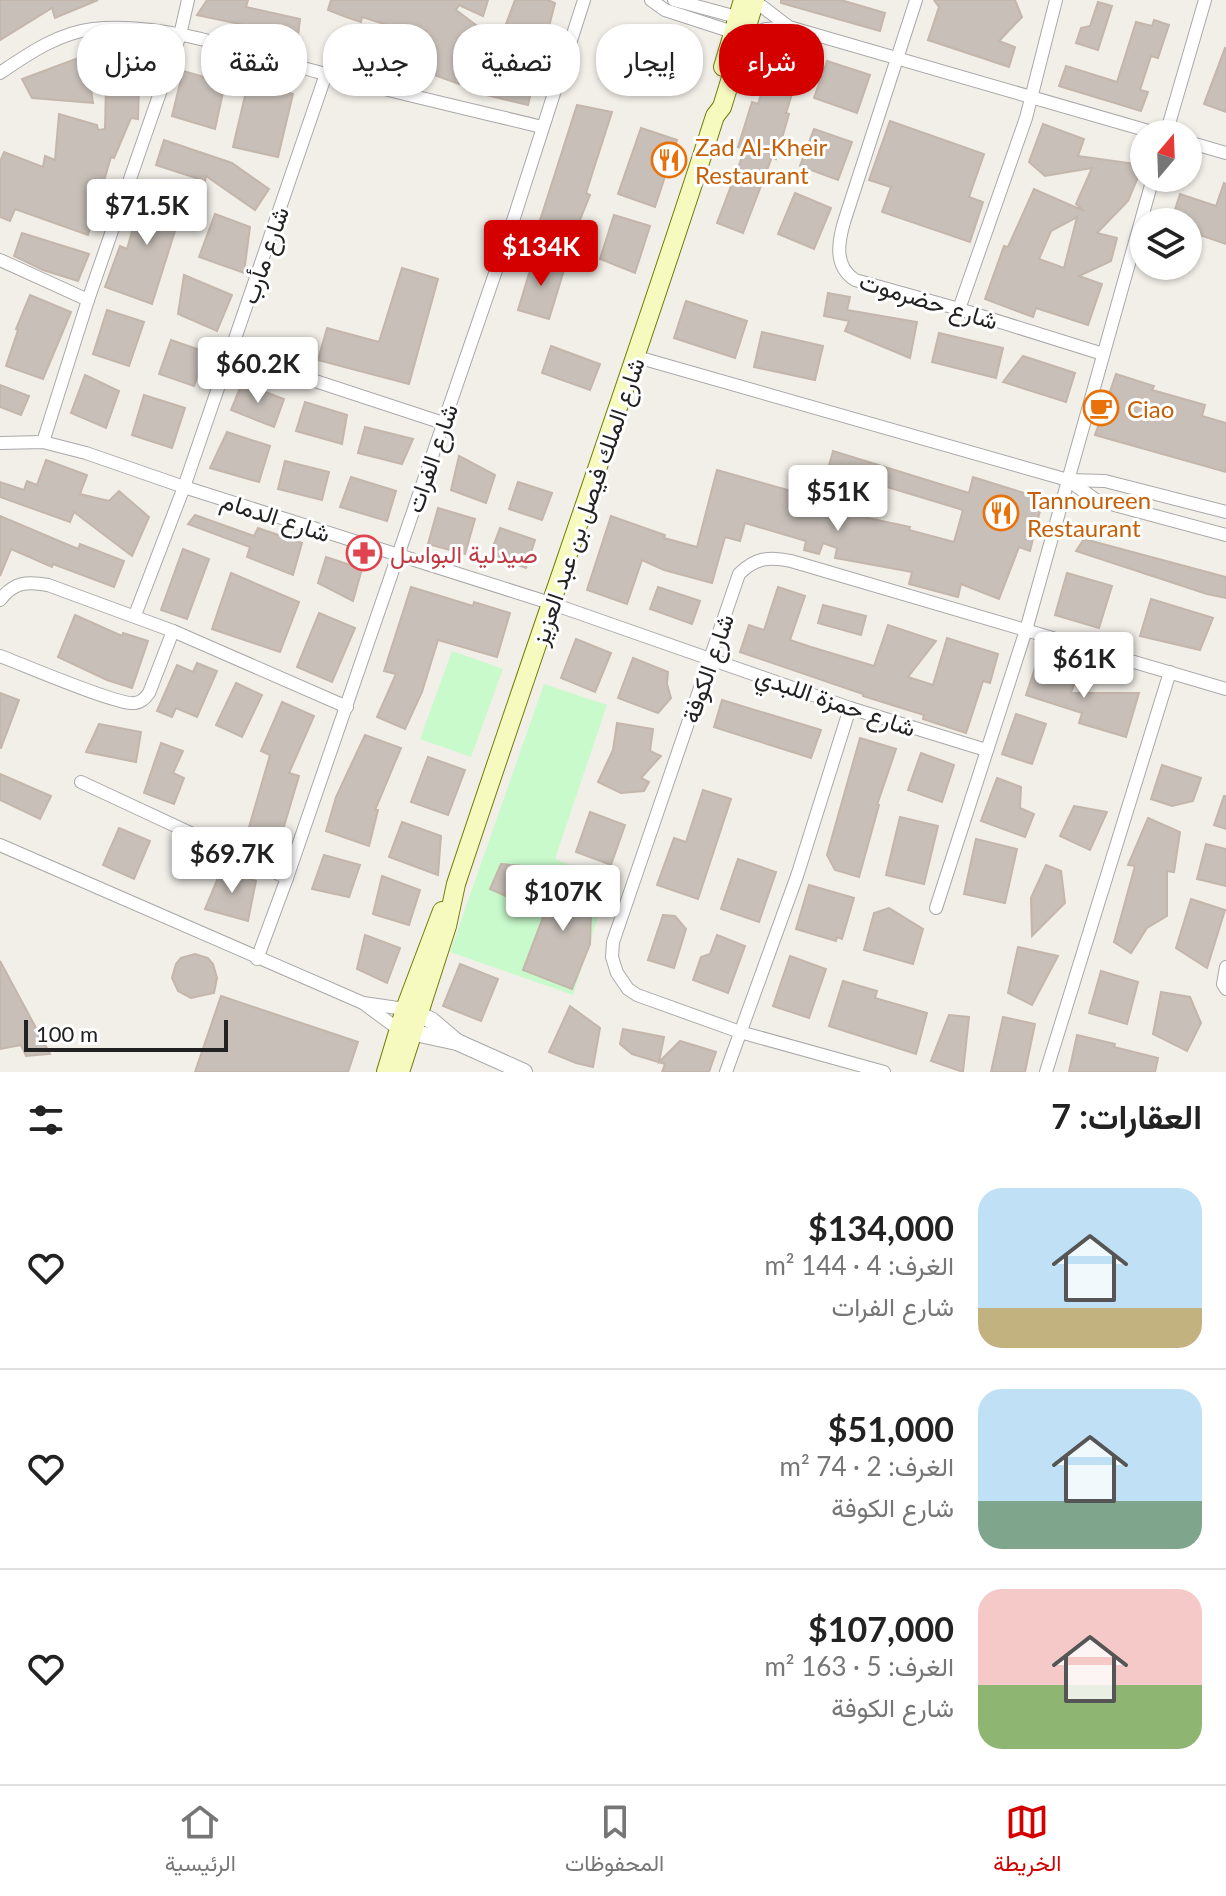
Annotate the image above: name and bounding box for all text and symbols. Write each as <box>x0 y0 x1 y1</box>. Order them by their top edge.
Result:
chip: منزل <box>77 24 185 96</box>
chip: شقة <box>201 24 307 96</box>
chip: جديد <box>323 24 437 96</box>
chip: تصفية <box>453 24 580 96</box>
chip: إيجار <box>596 24 703 96</box>
chip: شراء <box>719 24 824 96</box>
north arrow <box>1130 120 1202 192</box>
map controls <box>1130 120 1202 280</box>
place label: Zad Al-Kheir Restaurant <box>695 132 828 189</box>
restaurant icon: Zad Al-Kheir Restaurant <box>650 141 688 179</box>
pin: $71.5K <box>82 179 212 247</box>
text: $71.5K <box>105 189 189 221</box>
street label: شارع مأرب <box>234 203 297 308</box>
button: layers <box>1130 208 1202 280</box>
pin: $134K <box>485 220 597 288</box>
text: $134K <box>502 230 580 262</box>
street label: شارع حضرموت <box>856 265 1002 338</box>
pin: $60.2K <box>193 337 323 405</box>
text: $60.2K <box>216 347 300 379</box>
street label: شارع الملك فيصل بن عبد العزيز <box>524 353 653 650</box>
cafe icon: Ciao <box>1082 389 1120 427</box>
place label: Ciao <box>1127 394 1174 423</box>
street label: شارع الفرات <box>399 400 466 517</box>
pin: $51K <box>791 465 885 533</box>
text: $51K <box>806 475 870 507</box>
street label: شارع الدمام <box>217 485 334 550</box>
place label: Tannoureen Restaurant <box>1027 485 1151 542</box>
restaurant icon: Tannoureen Restaurant <box>982 494 1020 532</box>
pharmacy icon: صيدلية البواسل <box>345 534 383 572</box>
place label: صيدلية البواسل <box>390 539 538 570</box>
street label: شارع الكوفة <box>675 610 742 727</box>
pin: $61K <box>1037 632 1131 700</box>
text: $61K <box>1052 642 1116 674</box>
street label: شارع حمزة اللبدي <box>750 660 920 748</box>
pin: $69.7K <box>167 827 297 895</box>
text: $69.7K <box>190 837 274 869</box>
pin: $107K <box>507 865 619 933</box>
text: $107K <box>524 875 602 907</box>
scale bar <box>24 1016 228 1052</box>
text: 100 m <box>36 1020 98 1047</box>
text: العقارات: 7 <box>1051 1095 1202 1136</box>
icon: filters <box>24 1098 68 1142</box>
text: $134,000 <box>808 1207 954 1248</box>
icon: home <box>1042 1220 1138 1316</box>
icon: heart <box>24 1246 68 1290</box>
text: الغرف: 4 · 144 m² <box>764 1249 954 1281</box>
text: شارع الفرات <box>832 1290 954 1322</box>
text: $51,000 <box>828 1408 954 1449</box>
icon: home <box>1042 1421 1138 1517</box>
icon: heart <box>24 1447 68 1491</box>
text: الغرف: 2 · 74 m² <box>780 1450 954 1482</box>
text: شارع الكوفة <box>831 1491 954 1523</box>
text: $107,000 <box>808 1608 954 1649</box>
icon: home <box>1042 1621 1138 1717</box>
icon: heart <box>24 1647 68 1691</box>
text: الغرف: 5 · 163 m² <box>764 1650 954 1682</box>
text: شارع الكوفة <box>831 1691 954 1723</box>
tab: الرئيسية <box>165 1800 236 1883</box>
tab: المحفوظات <box>565 1800 664 1883</box>
tab: الخريطة <box>993 1800 1061 1883</box>

